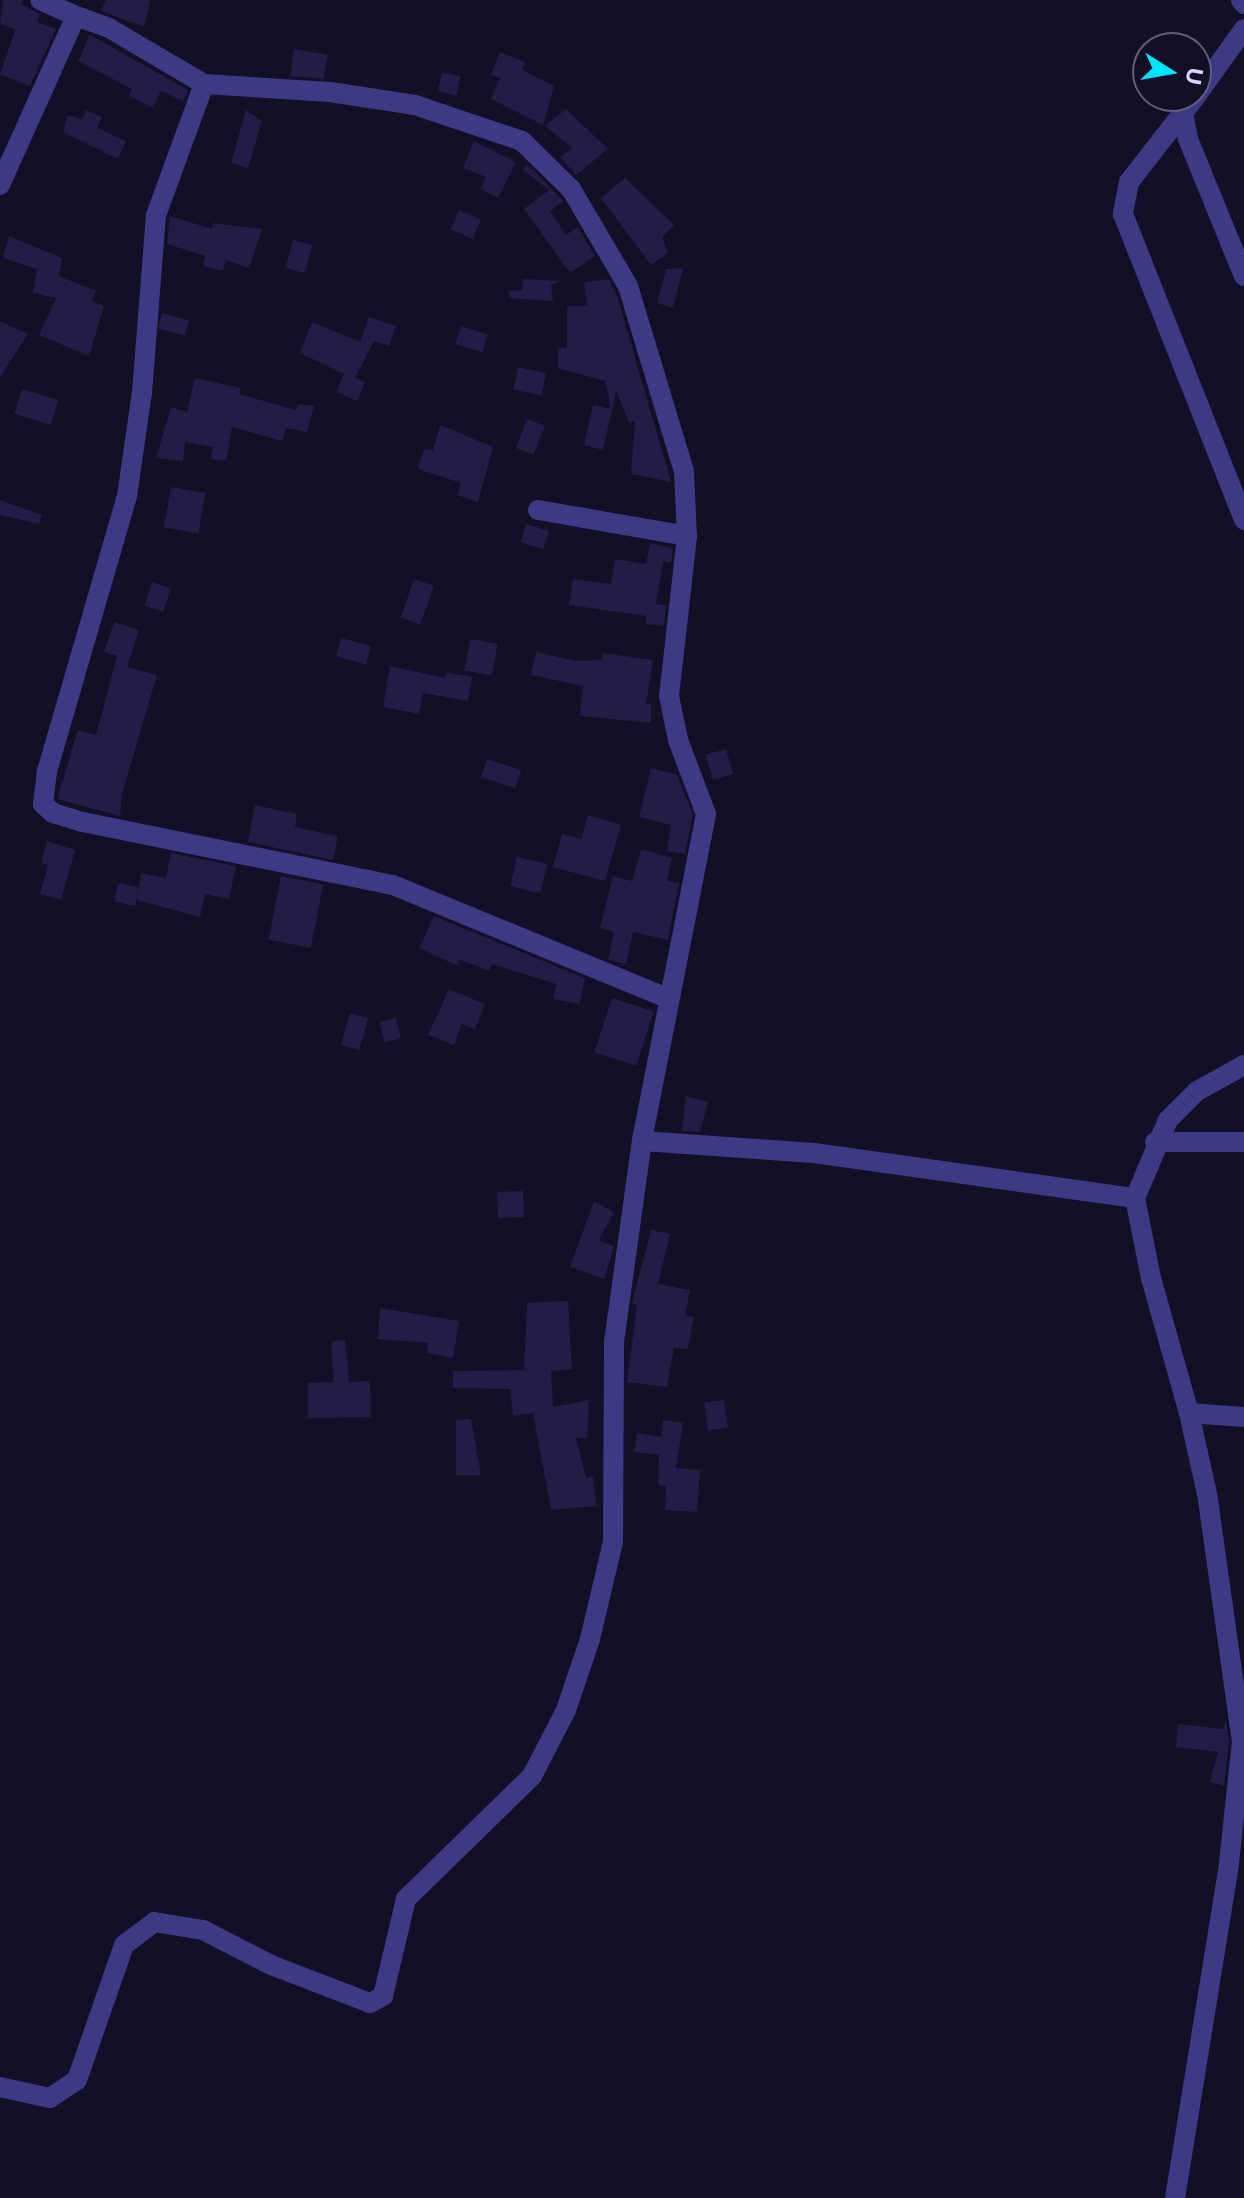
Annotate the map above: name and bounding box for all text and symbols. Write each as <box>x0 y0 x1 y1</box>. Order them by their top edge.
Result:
north arrow <box>1132 32 1212 112</box>
text: U <box>1179 65 1209 87</box>

